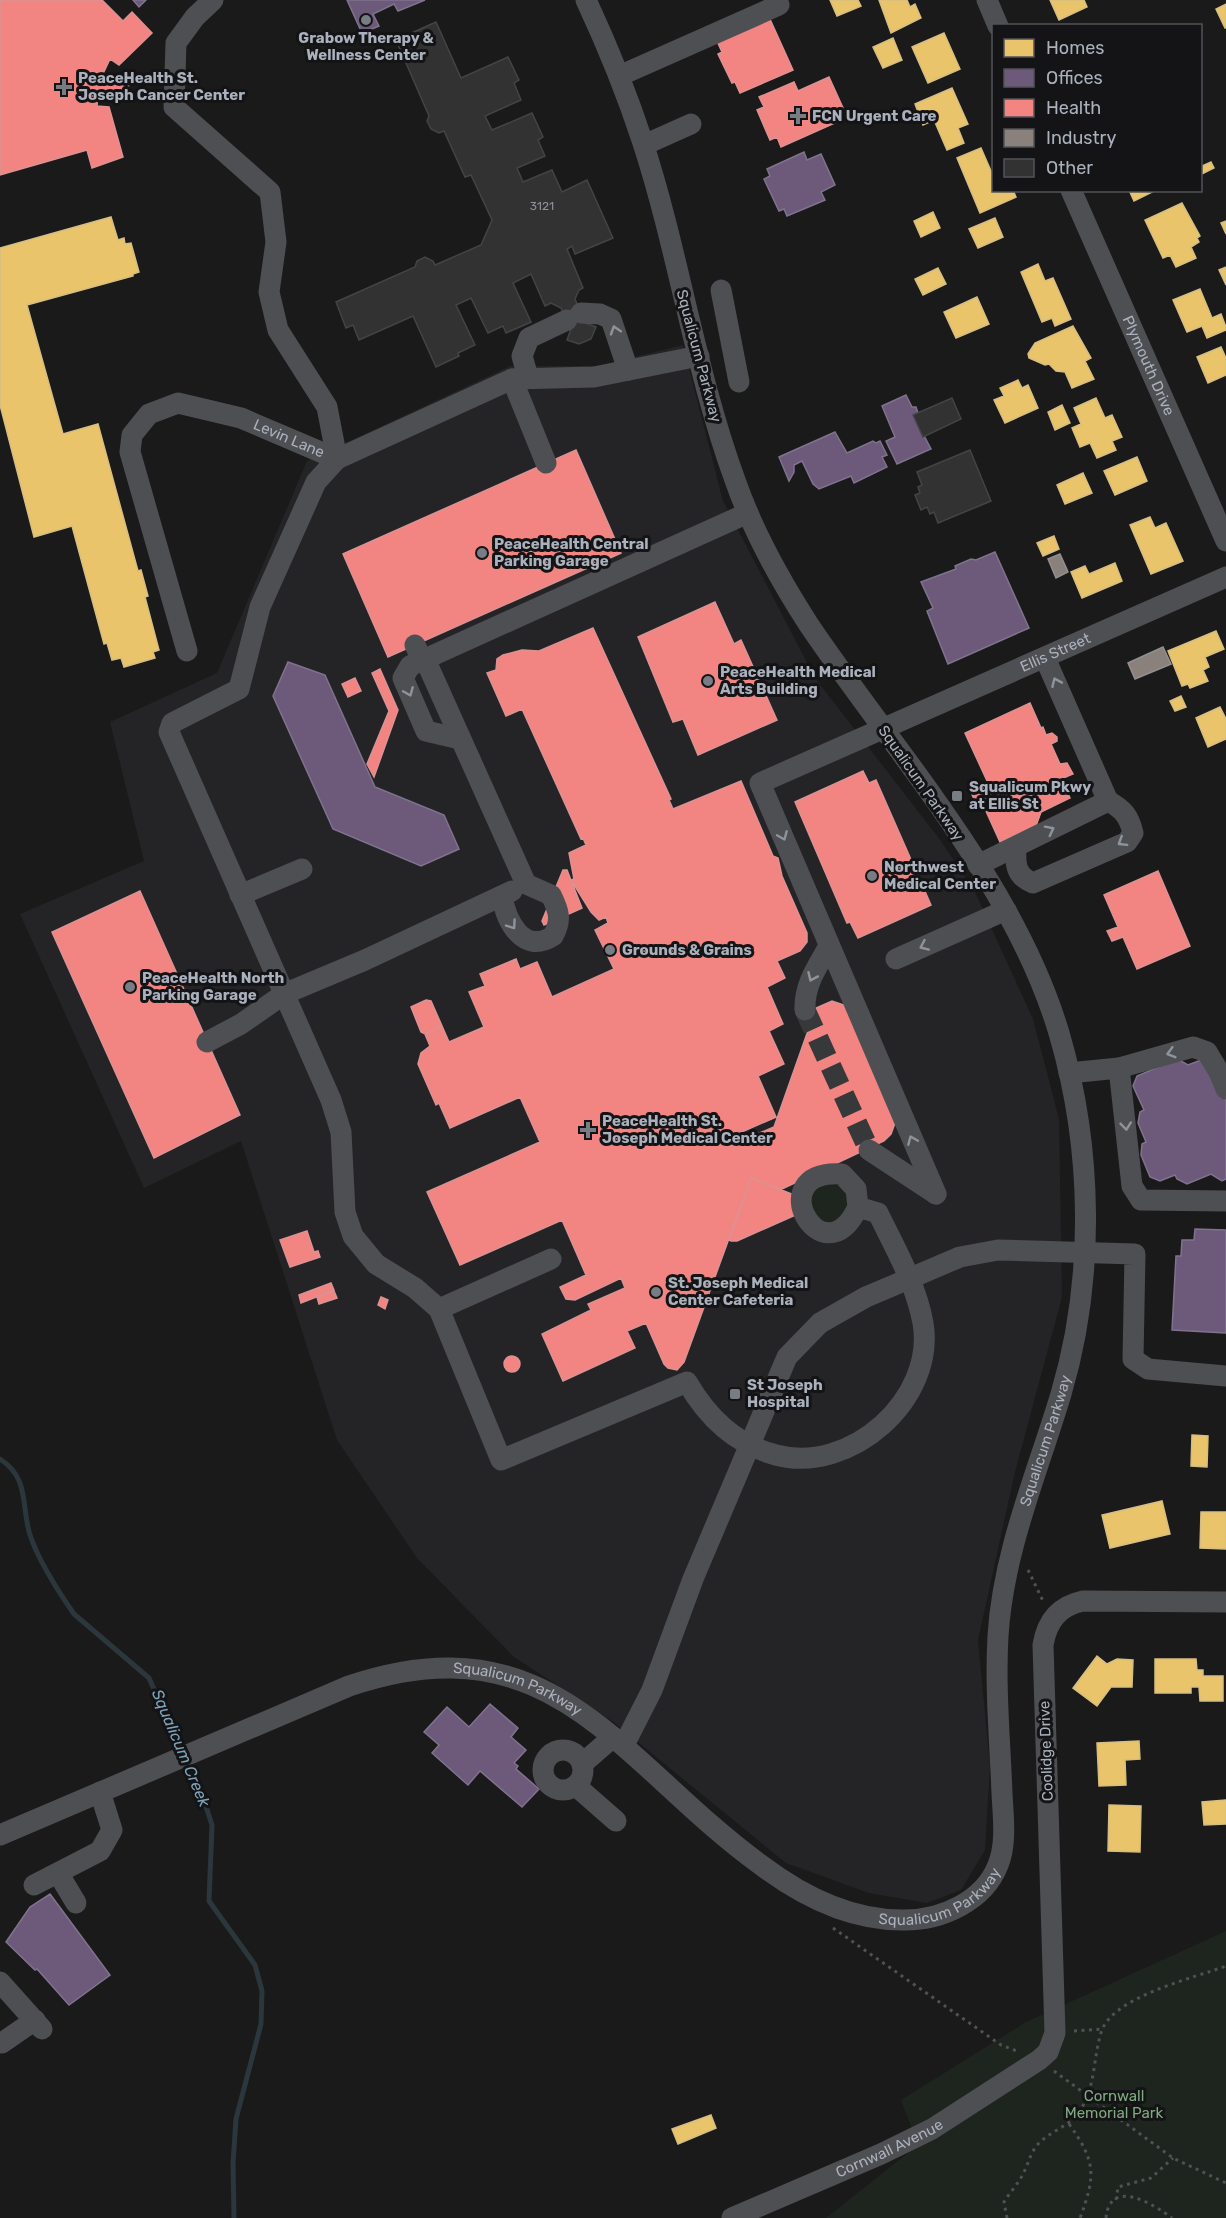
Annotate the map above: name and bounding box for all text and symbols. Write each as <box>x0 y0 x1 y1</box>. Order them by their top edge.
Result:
marker: Grabow Therapy & Wellness Center <box>359 13 373 27</box>
legend <box>992 24 1202 192</box>
place label: Grabow Therapy & Wellness Center <box>298 29 434 64</box>
text: Homes <box>1046 37 1104 59</box>
text: Offices <box>1046 67 1103 89</box>
place label: PeaceHealth St. Joseph Cancer Center <box>78 69 245 104</box>
marker: PeaceHealth St. Joseph Cancer Center <box>55 78 73 96</box>
text: Health <box>1046 97 1101 119</box>
marker: FCN Urgent Care <box>789 107 807 125</box>
place label: FCN Urgent Care <box>812 107 937 125</box>
text: Industry <box>1046 127 1116 149</box>
text: Other <box>1046 157 1093 179</box>
house number: 3121 <box>530 199 554 213</box>
street label: Squalicum Parkway <box>673 288 725 424</box>
street label: Plymouth Drive <box>1119 313 1178 418</box>
one-way arrow <box>609 325 622 336</box>
street label: Levin Lane <box>251 415 327 462</box>
place label: PeaceHealth Central Parking Garage <box>494 535 649 570</box>
marker: PeaceHealth Central Parking Garage <box>475 546 489 560</box>
street label: Ellis Street <box>1017 629 1093 676</box>
place label: PeaceHealth Medical Arts Building <box>720 663 876 698</box>
marker: PeaceHealth Medical Arts Building <box>701 674 715 688</box>
one-way arrow <box>1051 677 1063 688</box>
one-way arrow <box>402 686 414 697</box>
street label: Squalicum Parkway <box>874 722 968 844</box>
place label: Squalicum Pkwy at Ellis St <box>969 778 1091 813</box>
marker: Squalicum Pkwy at Ellis St <box>950 789 964 803</box>
one-way arrow <box>1043 826 1054 837</box>
one-way arrow <box>776 830 788 841</box>
one-way arrow <box>1118 835 1129 846</box>
place label: Northwest Medical Center <box>884 858 996 893</box>
marker: Northwest Medical Center <box>865 869 879 883</box>
one-way arrow <box>505 918 516 929</box>
one-way arrow <box>920 939 931 951</box>
place label: Grounds & Grains <box>622 941 752 959</box>
marker: Grounds & Grains <box>603 943 617 957</box>
place label: PeaceHealth North Parking Garage <box>142 969 284 1004</box>
one-way arrow <box>807 970 819 981</box>
marker: PeaceHealth North Parking Garage <box>123 980 137 994</box>
one-way arrow <box>1166 1046 1176 1058</box>
place label: PeaceHealth St. Joseph Medical Center <box>602 1112 773 1147</box>
marker: PeaceHealth St. Joseph Medical Center <box>579 1121 597 1139</box>
one-way arrow <box>1119 1121 1132 1130</box>
one-way arrow <box>908 1136 920 1147</box>
place label: St. Joseph Medical Center Cafeteria <box>668 1274 808 1309</box>
marker: St. Joseph Medical Center Cafeteria <box>649 1285 663 1299</box>
street label: Squalicum Parkway <box>1016 1373 1075 1508</box>
place label: St Joseph Hospital <box>747 1376 823 1411</box>
marker: St Joseph Hospital <box>728 1387 742 1401</box>
street label: Squalicum Parkway <box>453 1659 585 1720</box>
water label: Squalicum Creek <box>148 1686 215 1810</box>
street label: Coolidge Drive <box>1035 1700 1057 1802</box>
street label: Squalicum Parkway <box>878 1865 1004 1929</box>
park label: Cornwall Memorial Park <box>1065 2087 1163 2122</box>
street label: Cornwall Avenue <box>833 2115 946 2181</box>

